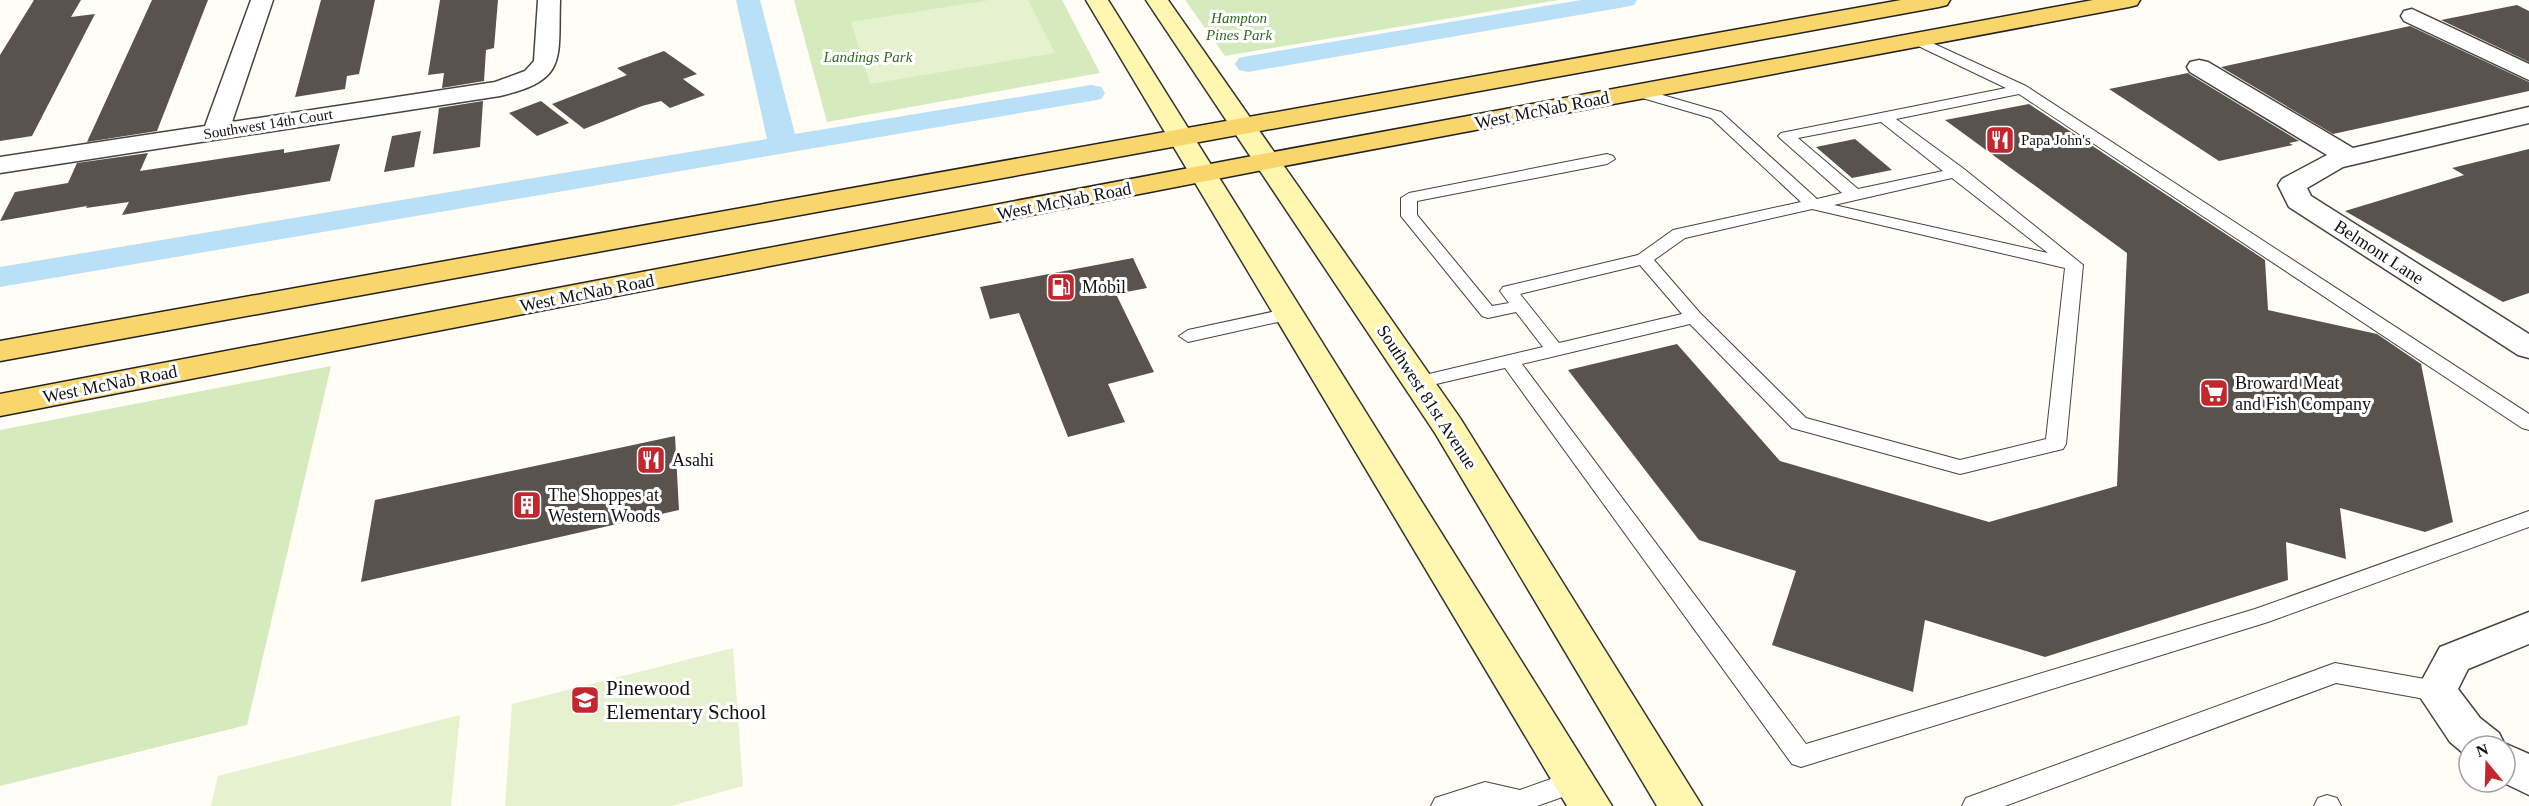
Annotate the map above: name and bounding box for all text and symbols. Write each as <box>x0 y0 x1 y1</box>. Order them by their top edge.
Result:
park label: Hampton Pines Park <box>1205 10 1272 43</box>
park label: Landings Park <box>823 49 913 65</box>
street label: West McNab Road <box>1473 87 1611 133</box>
street label: Southwest 14th Court <box>202 106 335 142</box>
restaurant icon: Papa John's <box>1984 124 2016 156</box>
place label: Papa John's <box>2021 132 2091 148</box>
street label: West McNab Road <box>995 178 1133 224</box>
street label: Belmont Lane <box>2331 216 2427 288</box>
street label: West McNab Road <box>518 270 656 316</box>
fuel station icon: Mobil <box>1045 271 1077 303</box>
place label: Mobil <box>1082 277 1126 297</box>
street label: Southwest 81st Avenue <box>1373 321 1481 473</box>
street label: West McNab Road <box>41 361 179 407</box>
place label: Broward Meat and Fish Company <box>2235 373 2371 414</box>
supermarket icon: Broward Meat and Fish Company <box>2198 377 2230 409</box>
restaurant icon: Asahi <box>635 444 667 476</box>
place label: Asahi <box>672 450 714 470</box>
place label: The Shoppes at Western Woods <box>548 485 660 526</box>
building icon: The Shoppes at Western Woods <box>511 489 543 521</box>
place label: Pinewood Elementary School <box>606 676 767 724</box>
school or university icon: Pinewood Elementary School <box>569 684 601 716</box>
north arrow <box>2457 734 2517 794</box>
text: N <box>2474 740 2491 760</box>

